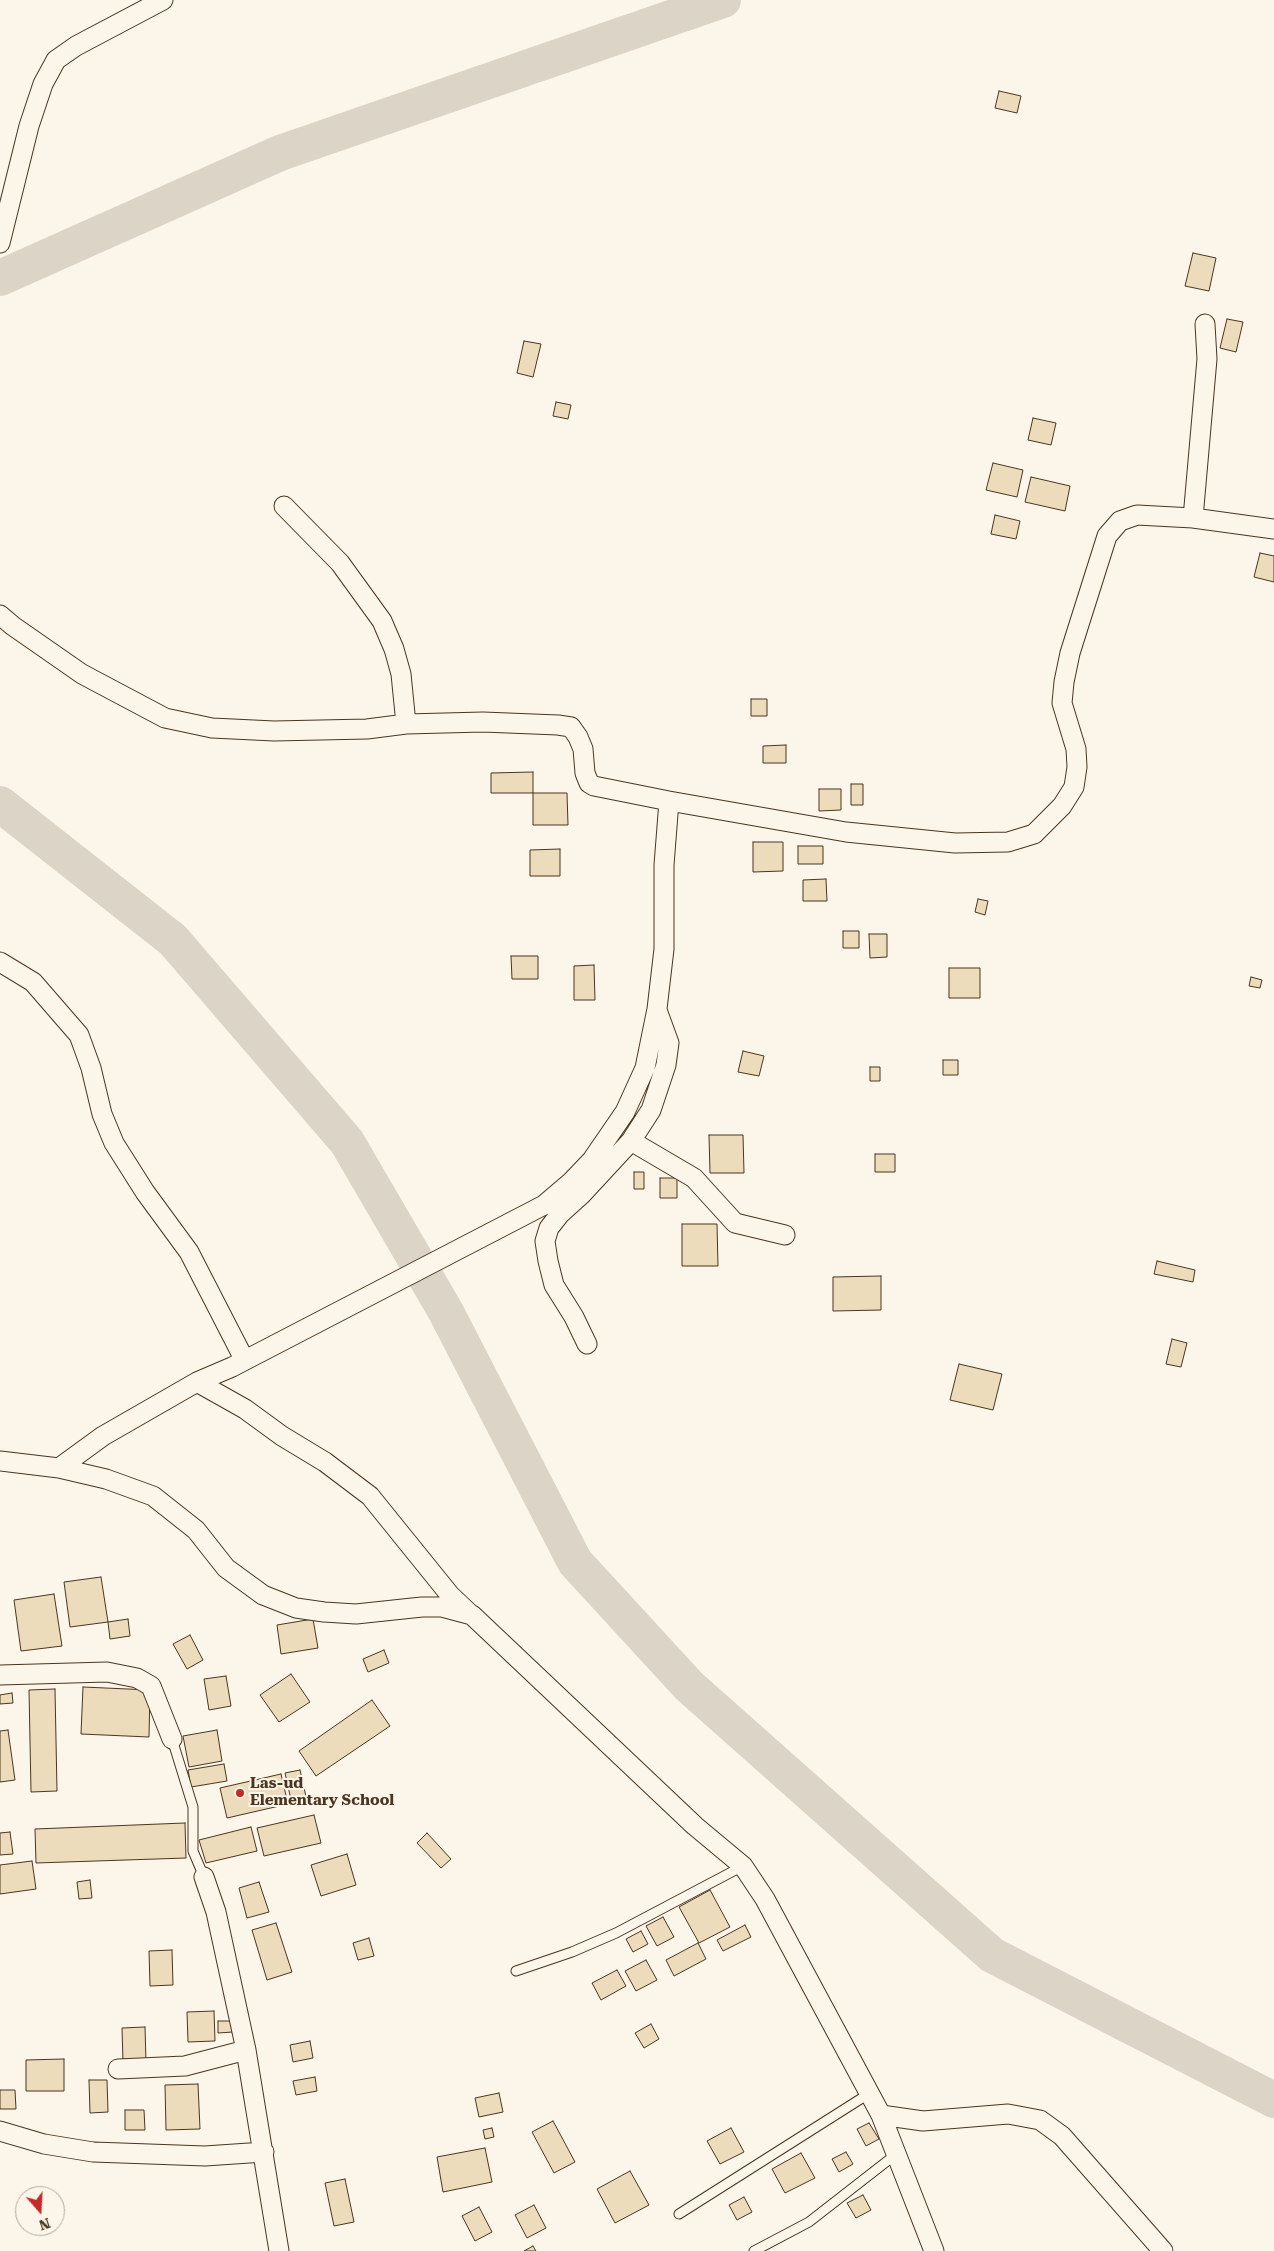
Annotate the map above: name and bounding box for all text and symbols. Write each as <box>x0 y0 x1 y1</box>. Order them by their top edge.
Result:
place label: Las-ud Elementary School <box>250 1775 394 1810</box>
marker: Las-ud Elementary School <box>234 1787 246 1799</box>
north arrow <box>15 2186 65 2236</box>
text: N <box>37 2215 52 2234</box>

